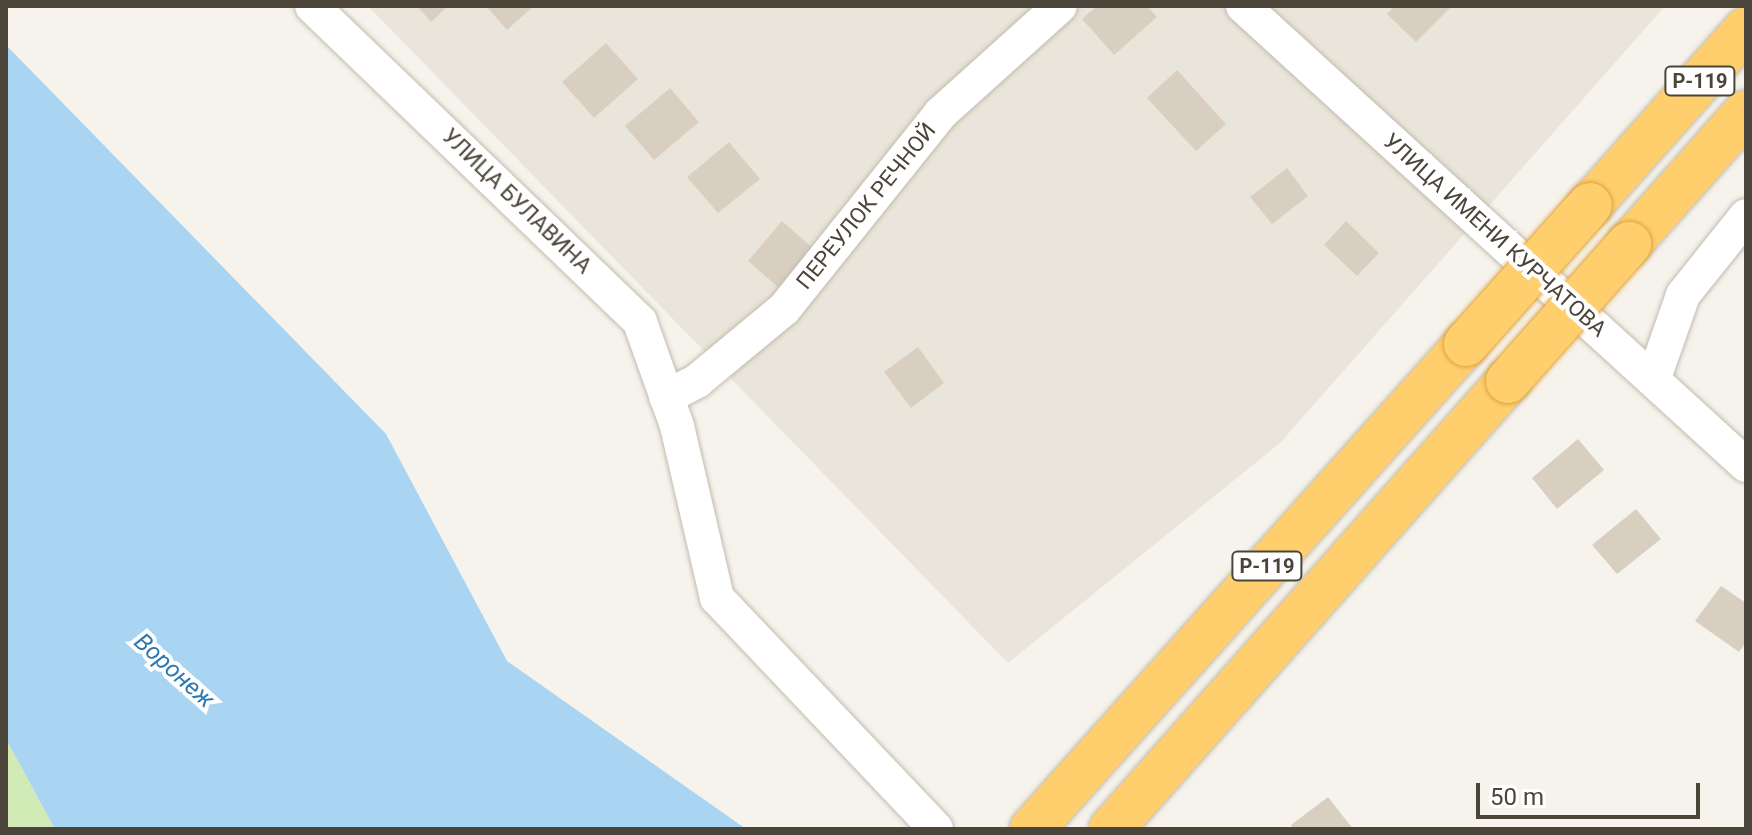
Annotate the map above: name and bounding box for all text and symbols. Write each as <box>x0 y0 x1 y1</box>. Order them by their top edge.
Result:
road number: Р-119 <box>1664 65 1736 97</box>
street label: ПЕРЕУЛОК РЕЧНОЙ <box>791 118 941 294</box>
street label: УЛИЦА БУЛАВИНА <box>437 123 597 279</box>
street label: УЛИЦА ИМЕНИ КУРЧАТОВА <box>1378 128 1612 342</box>
road number: Р-119 <box>1231 550 1303 582</box>
water label: Воронеж <box>128 628 220 714</box>
scale bar <box>1480 767 1704 817</box>
text: 50 m <box>1490 783 1544 811</box>

